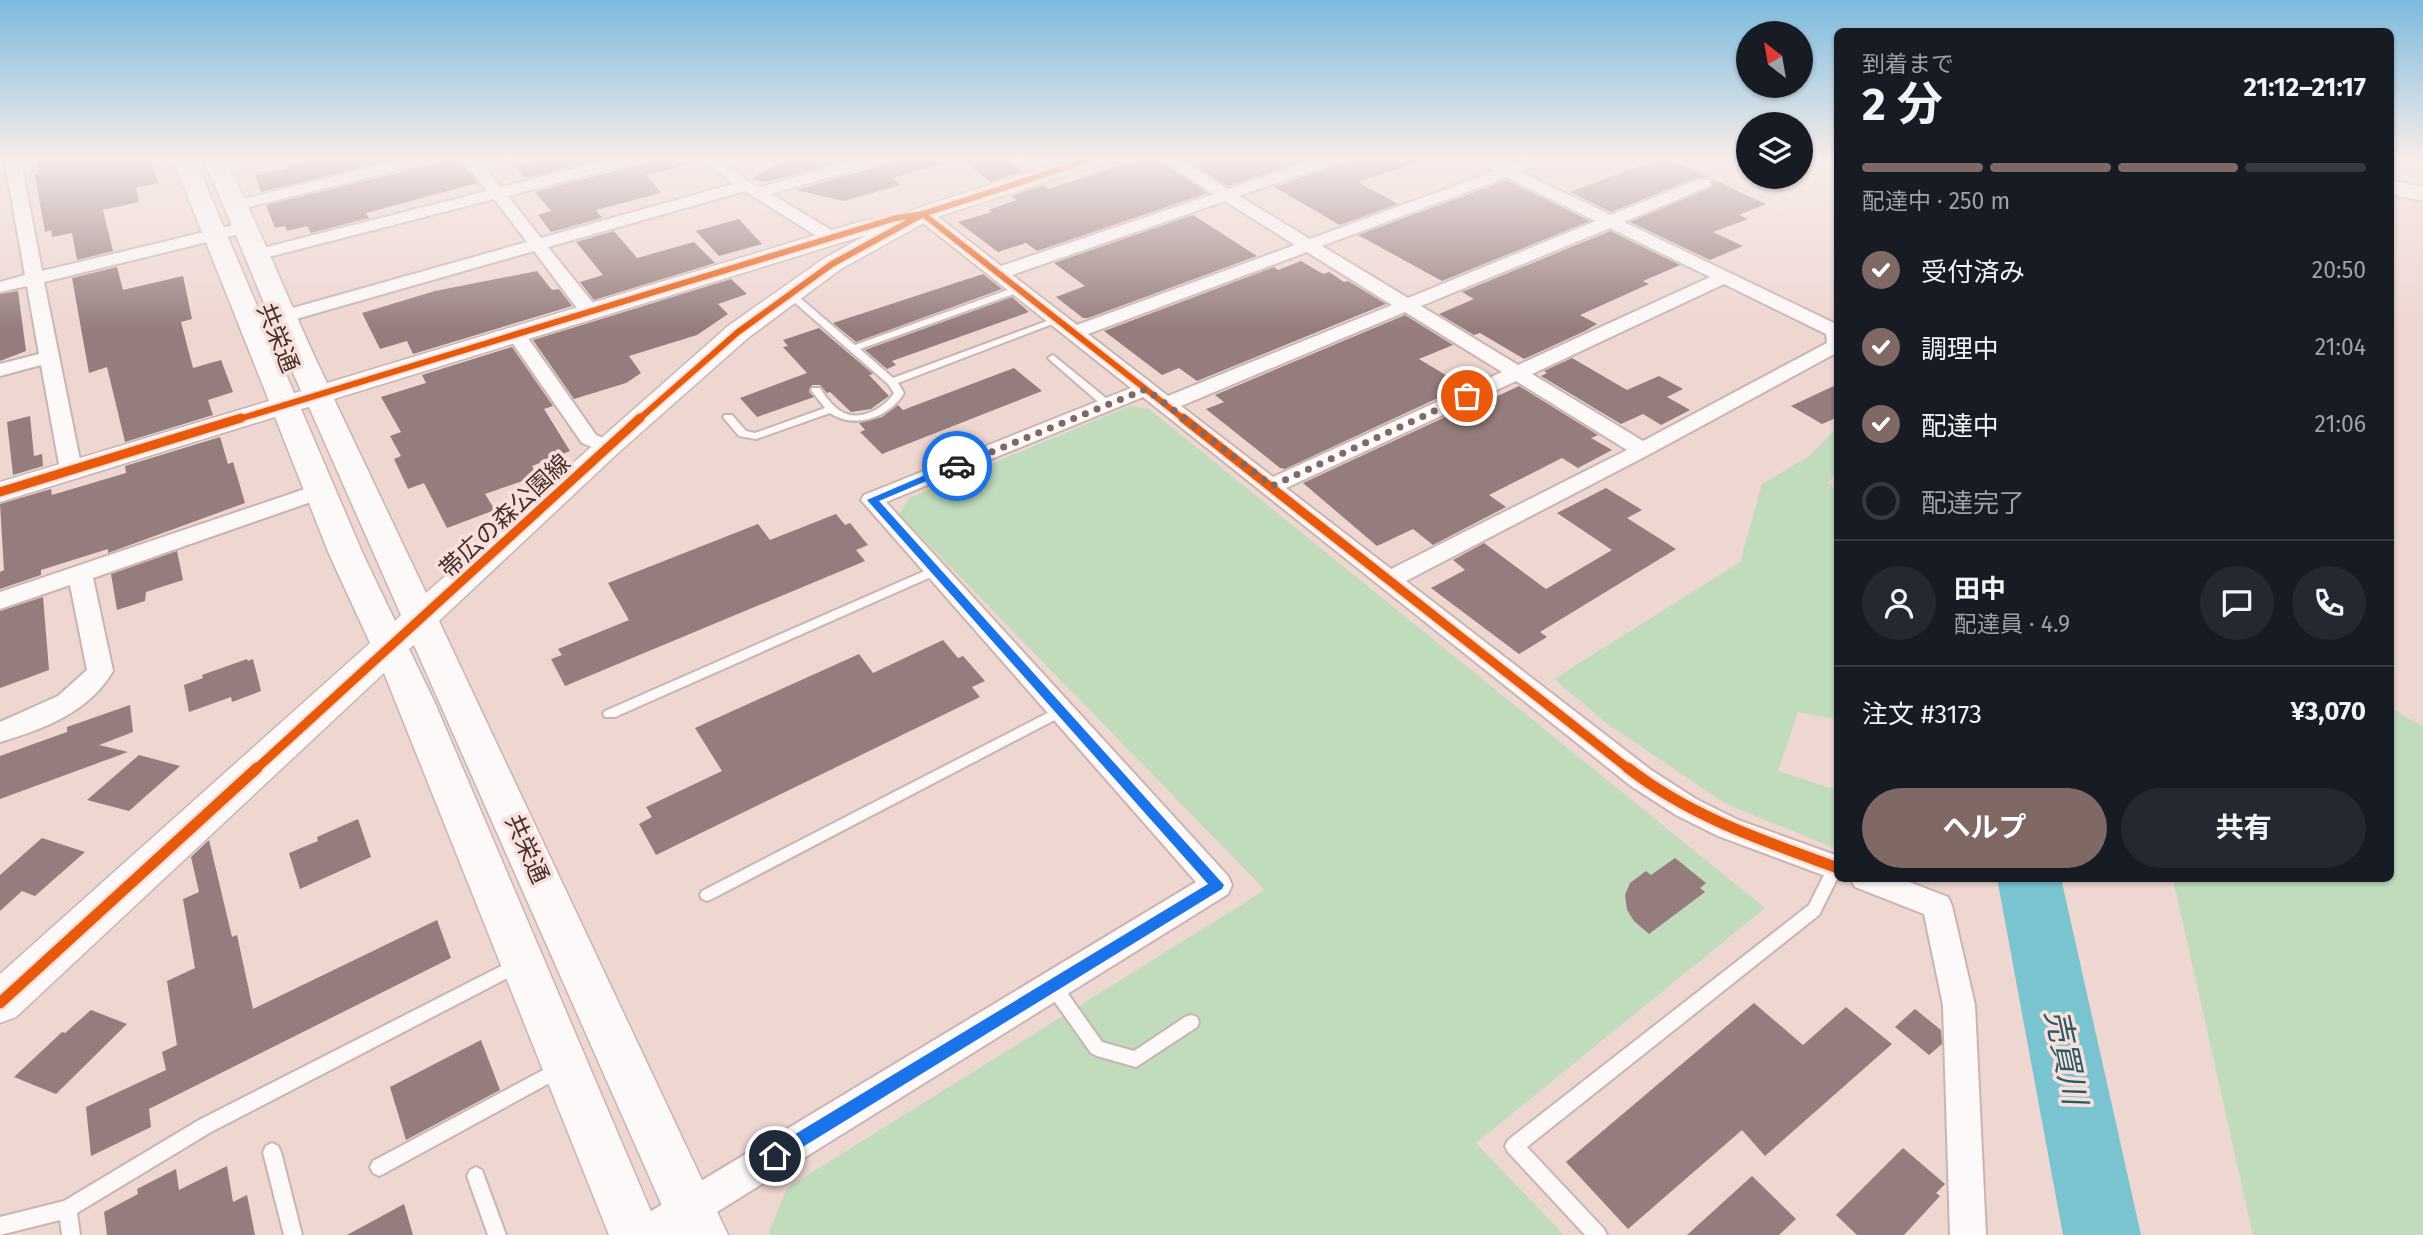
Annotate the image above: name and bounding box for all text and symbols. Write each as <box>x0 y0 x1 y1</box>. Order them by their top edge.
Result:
north arrow <box>1736 21 1813 98</box>
map controls <box>1736 21 1813 189</box>
text: 到着まで <box>1862 50 1954 78</box>
text: 21:12–21:17 <box>2243 72 2366 103</box>
text: 2 分 <box>1862 77 1943 132</box>
button: layers <box>1736 112 1813 189</box>
text: 配達中 · 250 m <box>1862 187 2010 215</box>
icon: check <box>1862 251 1900 289</box>
text: 20:50 <box>2312 256 2366 284</box>
text: 受付済み <box>1921 257 2025 288</box>
street label: 共栄通 <box>252 299 304 377</box>
icon: check <box>1862 328 1900 366</box>
text: 21:04 <box>2315 333 2366 361</box>
text: 調理中 <box>1921 334 1999 365</box>
pin <box>1437 366 1497 426</box>
icon: bag <box>1448 377 1486 415</box>
icon: check <box>1862 405 1900 443</box>
text: 21:06 <box>2315 410 2366 438</box>
text: 配達中 <box>1921 411 1999 442</box>
courier <box>922 431 992 501</box>
icon: car <box>938 447 976 485</box>
street label: 帯広の森公園線 <box>434 448 576 584</box>
text: 配達完了 <box>1921 488 2025 519</box>
button: person <box>1862 566 1936 640</box>
button: chat <box>2200 566 2274 640</box>
button: phone <box>2292 566 2366 640</box>
text: 田中 <box>1954 574 2006 605</box>
text: 配達員 · 4.9 <box>1954 610 2070 638</box>
text: ¥3,070 <box>2290 696 2366 727</box>
text: 注文 #3173 <box>1862 699 1982 730</box>
button: ヘルプ <box>1862 788 2107 868</box>
button: 共有 <box>2121 788 2366 868</box>
street label: 共栄通 <box>500 810 554 888</box>
water label: 売買川 <box>2037 1006 2095 1111</box>
pin <box>745 1126 805 1186</box>
icon: home <box>756 1137 794 1175</box>

